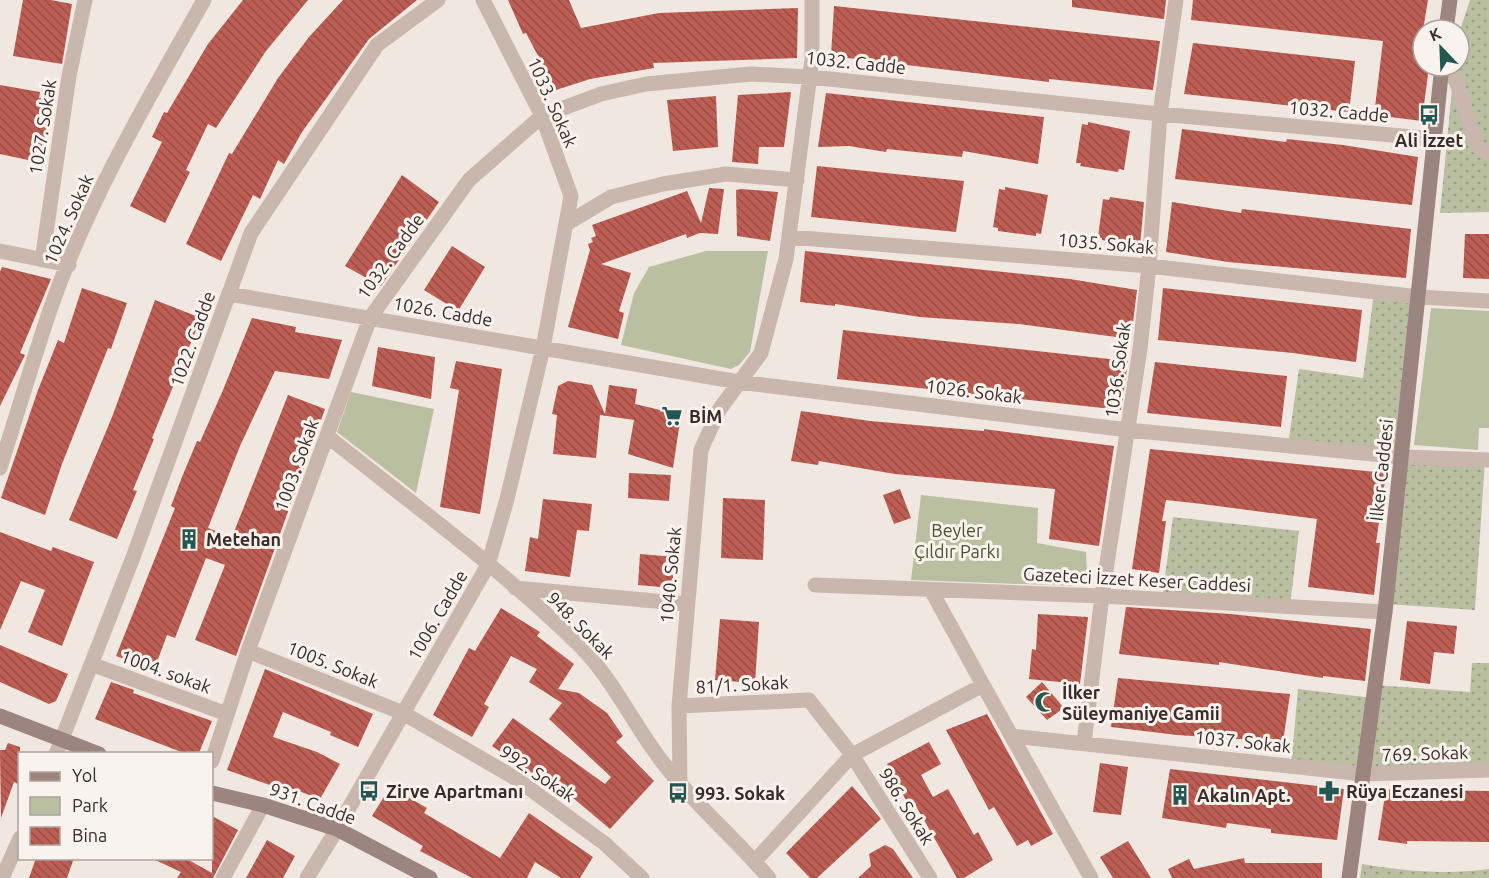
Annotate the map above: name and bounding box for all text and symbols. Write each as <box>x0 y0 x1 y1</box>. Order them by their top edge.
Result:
north arrow <box>1411 18 1471 78</box>
text: K <box>1427 24 1444 45</box>
street label: 1032. Cadde <box>805 47 907 77</box>
street label: 1033. Sokak <box>524 54 582 150</box>
street label: 1027. Sokak <box>25 78 59 176</box>
street label: 1032. Cadde <box>1288 97 1390 125</box>
bus stop icon: Ali İzzet <box>1417 103 1441 127</box>
place label: Ali İzzet <box>1395 130 1463 150</box>
street label: 1024. Sokak <box>39 171 97 267</box>
street label: 1032. Cadde <box>352 209 428 303</box>
street label: 1035. Sokak <box>1057 229 1155 257</box>
street label: 1022. Cadde <box>165 288 219 390</box>
street label: 1026. Cadde <box>392 292 494 330</box>
street label: 1036. Sokak <box>1100 321 1134 419</box>
street label: 1026. Sokak <box>925 375 1023 407</box>
supermarket icon: BİM <box>660 404 684 428</box>
place label: BİM <box>689 406 722 426</box>
street label: 1003. Sokak <box>270 416 322 514</box>
street label: İlker Caddesi <box>1366 418 1396 522</box>
park label: Beyler Çıldır Parkı <box>914 520 1000 561</box>
street label: 1040. Sokak <box>656 526 684 624</box>
building icon: Metehan <box>177 527 201 551</box>
place label: Metehan <box>206 529 281 549</box>
street label: Gazeteci İzzet Keser Caddesi <box>1023 563 1251 595</box>
street label: 1006. Cadde <box>403 566 471 664</box>
street label: 948. Sokak <box>543 587 619 663</box>
street label: 1005. Sokak <box>284 637 382 691</box>
street label: 1004. sokak <box>118 645 214 697</box>
street label: 81/1. Sokak <box>695 672 789 696</box>
place label: İlker Süleymaniye Camii <box>1062 682 1220 723</box>
mosque icon: İlker Süleymaniye Camii <box>1033 690 1057 714</box>
street label: 1037. Sokak <box>1194 726 1292 756</box>
street label: 992. Sokak <box>497 741 579 805</box>
street label: 769. Sokak <box>1381 741 1469 765</box>
legend <box>18 752 213 860</box>
street label: 986. Sokak <box>876 764 938 848</box>
text: Yol <box>72 765 97 785</box>
street label: 931. Cadde <box>267 778 359 828</box>
bus stop icon: Zirve Apartmanı <box>357 779 381 803</box>
pharmacy icon: Rüya Eczanesi <box>1317 779 1341 803</box>
place label: Zirve Apartmanı <box>386 781 523 801</box>
bus stop icon: 993. Sokak <box>666 781 690 805</box>
place label: Rüya Eczanesi <box>1346 781 1464 801</box>
place label: 993. Sokak <box>695 783 785 803</box>
building icon: Akalın Apt. <box>1168 783 1192 807</box>
place label: Akalın Apt. <box>1197 785 1291 805</box>
text: Park <box>72 795 108 815</box>
text: Bina <box>72 825 107 845</box>

